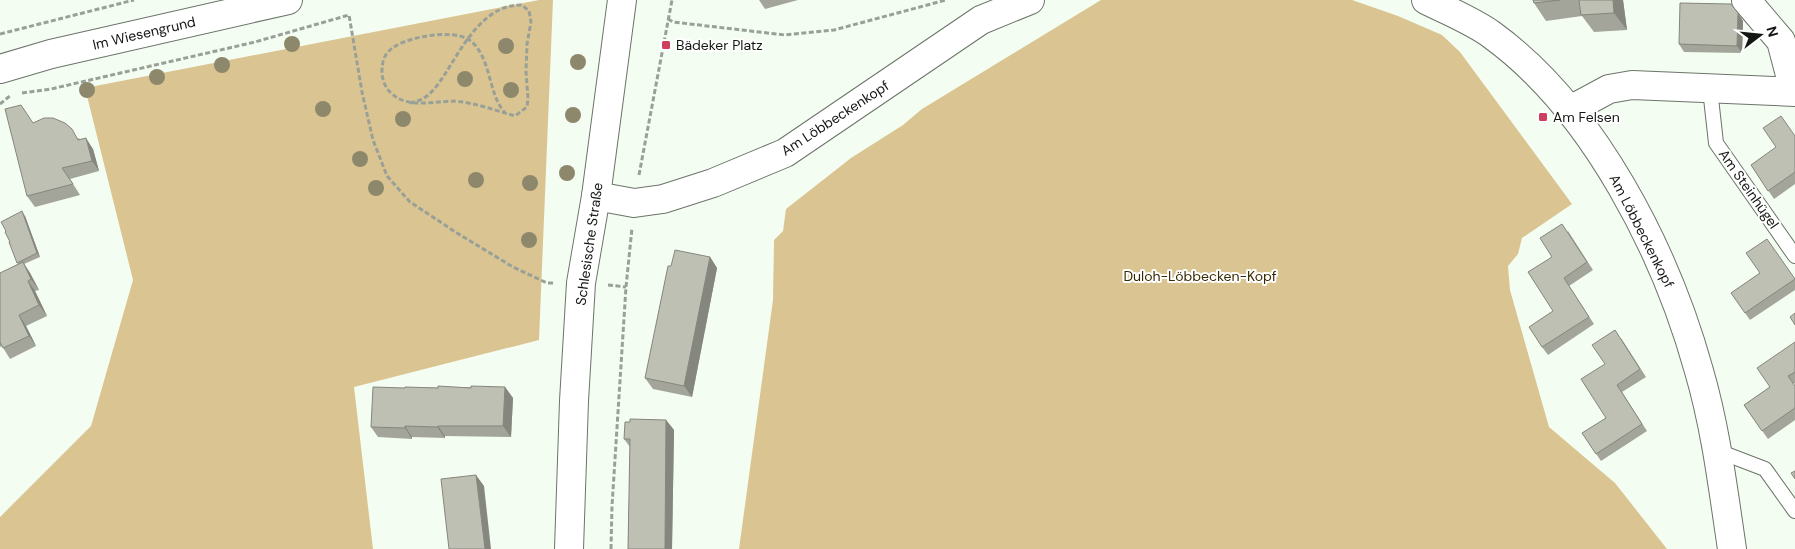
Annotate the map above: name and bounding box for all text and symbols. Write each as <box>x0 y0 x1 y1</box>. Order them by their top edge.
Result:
north arrow <box>1735 10 1785 60</box>
street label: Im Wiesengrund <box>91 12 197 54</box>
text: N <box>1762 24 1783 39</box>
place label: Bädeker Platz <box>676 36 763 54</box>
marker: Bädeker Platz <box>660 39 672 51</box>
street label: Am Löbbeckenkopf <box>778 76 893 160</box>
place label: Am Felsen <box>1553 108 1620 126</box>
marker: Am Felsen <box>1537 111 1549 123</box>
street label: Am Steinhügel <box>1715 146 1783 232</box>
street label: Am Löbbeckenkopf <box>1606 171 1679 291</box>
street label: Schlesische Straße <box>571 181 607 307</box>
park label: Duloh-Löbbecken-Kopf <box>1123 267 1277 285</box>

